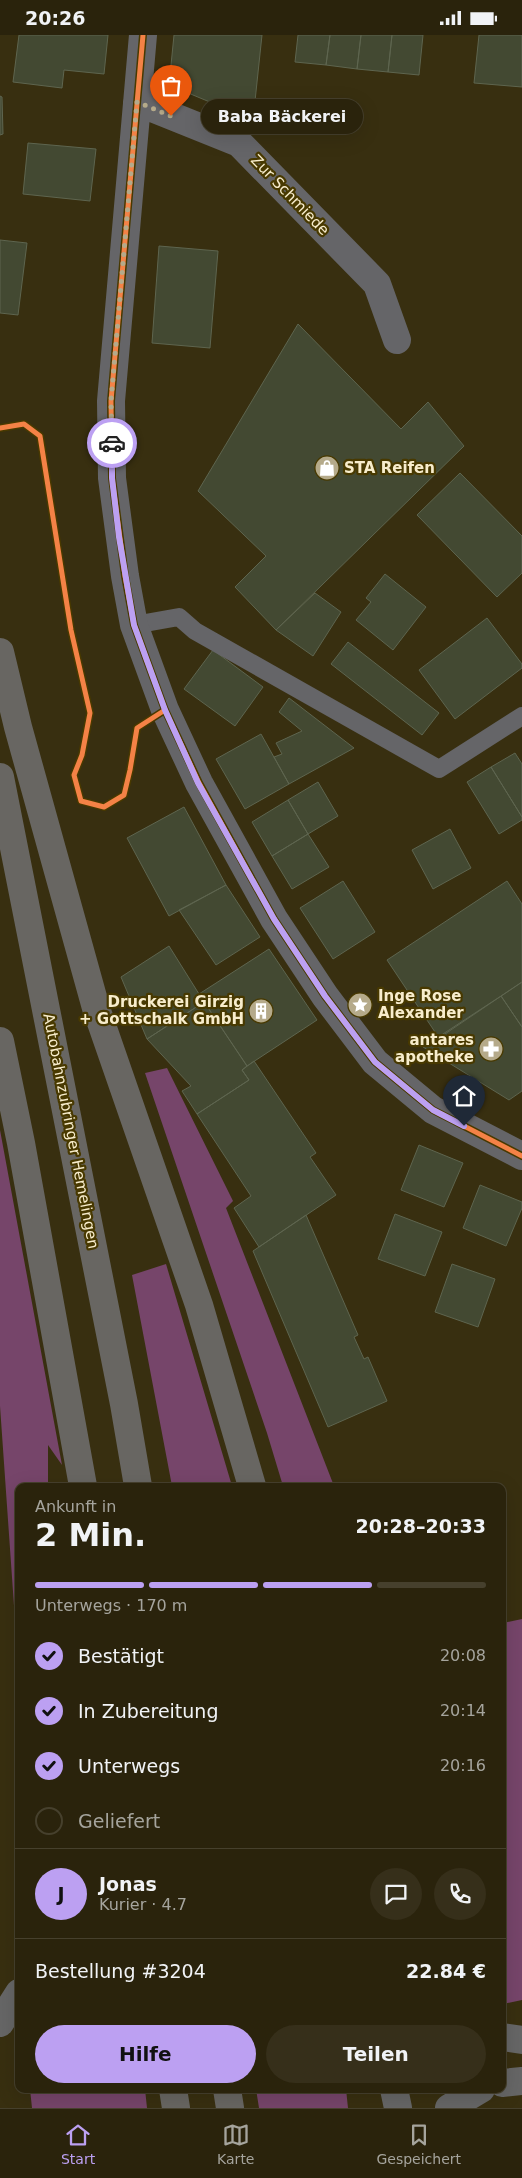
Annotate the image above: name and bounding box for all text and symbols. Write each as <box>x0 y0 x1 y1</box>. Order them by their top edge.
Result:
text: 20:26 <box>25 7 85 29</box>
pin <box>150 65 192 116</box>
icon: bag <box>157 72 185 100</box>
callout: Baba Bäckerei <box>201 99 364 133</box>
text: Baba Bäckerei <box>218 107 346 126</box>
street label: Zur Schmiede <box>247 151 333 239</box>
courier <box>87 418 137 468</box>
icon: car <box>98 429 126 457</box>
shop icon: STA Reifen <box>314 455 340 481</box>
place label: STA Reifen <box>344 459 435 477</box>
place label: Inge Rose Alexander <box>378 987 464 1022</box>
place icon: Inge Rose Alexander <box>347 992 373 1018</box>
place label: Druckerei Girzig + Gottschalk GmbH <box>79 993 244 1028</box>
building icon: Druckerei Girzig + Gottschalk GmbH <box>248 998 274 1024</box>
street label: Autobahnzubringer Hemelingen <box>39 1012 103 1250</box>
place label: antares apotheke <box>395 1031 474 1066</box>
pharmacy icon: antares apotheke <box>478 1036 504 1062</box>
pin <box>443 1075 485 1126</box>
icon: home <box>450 1082 478 1110</box>
text: Ankunft in <box>35 1497 116 1516</box>
text: 20:28–20:33 <box>356 1515 486 1537</box>
text: 2 Min. <box>35 1516 146 1554</box>
text: Unterwegs · 170 m <box>35 1596 187 1615</box>
icon: check <box>35 1642 63 1670</box>
text: Bestätigt <box>78 1645 164 1667</box>
text: 20:08 <box>440 1646 486 1665</box>
icon: check <box>35 1697 63 1725</box>
text: In Zubereitung <box>78 1700 218 1722</box>
text: 20:14 <box>440 1701 486 1720</box>
icon: check <box>35 1752 63 1780</box>
text: Unterwegs <box>78 1755 180 1777</box>
text: 20:16 <box>440 1756 486 1775</box>
text: Geliefert <box>78 1810 160 1832</box>
button: chat <box>370 1868 422 1920</box>
button: phone <box>434 1868 486 1920</box>
text: Jonas <box>99 1873 157 1895</box>
text: J <box>57 1883 65 1905</box>
text: Kurier · 4.7 <box>99 1895 187 1914</box>
text: Bestellung #3204 <box>35 1960 206 1982</box>
text: 22.84 € <box>406 1960 486 1982</box>
button: Hilfe <box>35 2025 256 2083</box>
button: Teilen <box>266 2025 486 2083</box>
tab: Start <box>61 2121 95 2167</box>
tab: Karte <box>217 2121 254 2167</box>
tab: Gespeichert <box>376 2121 461 2167</box>

